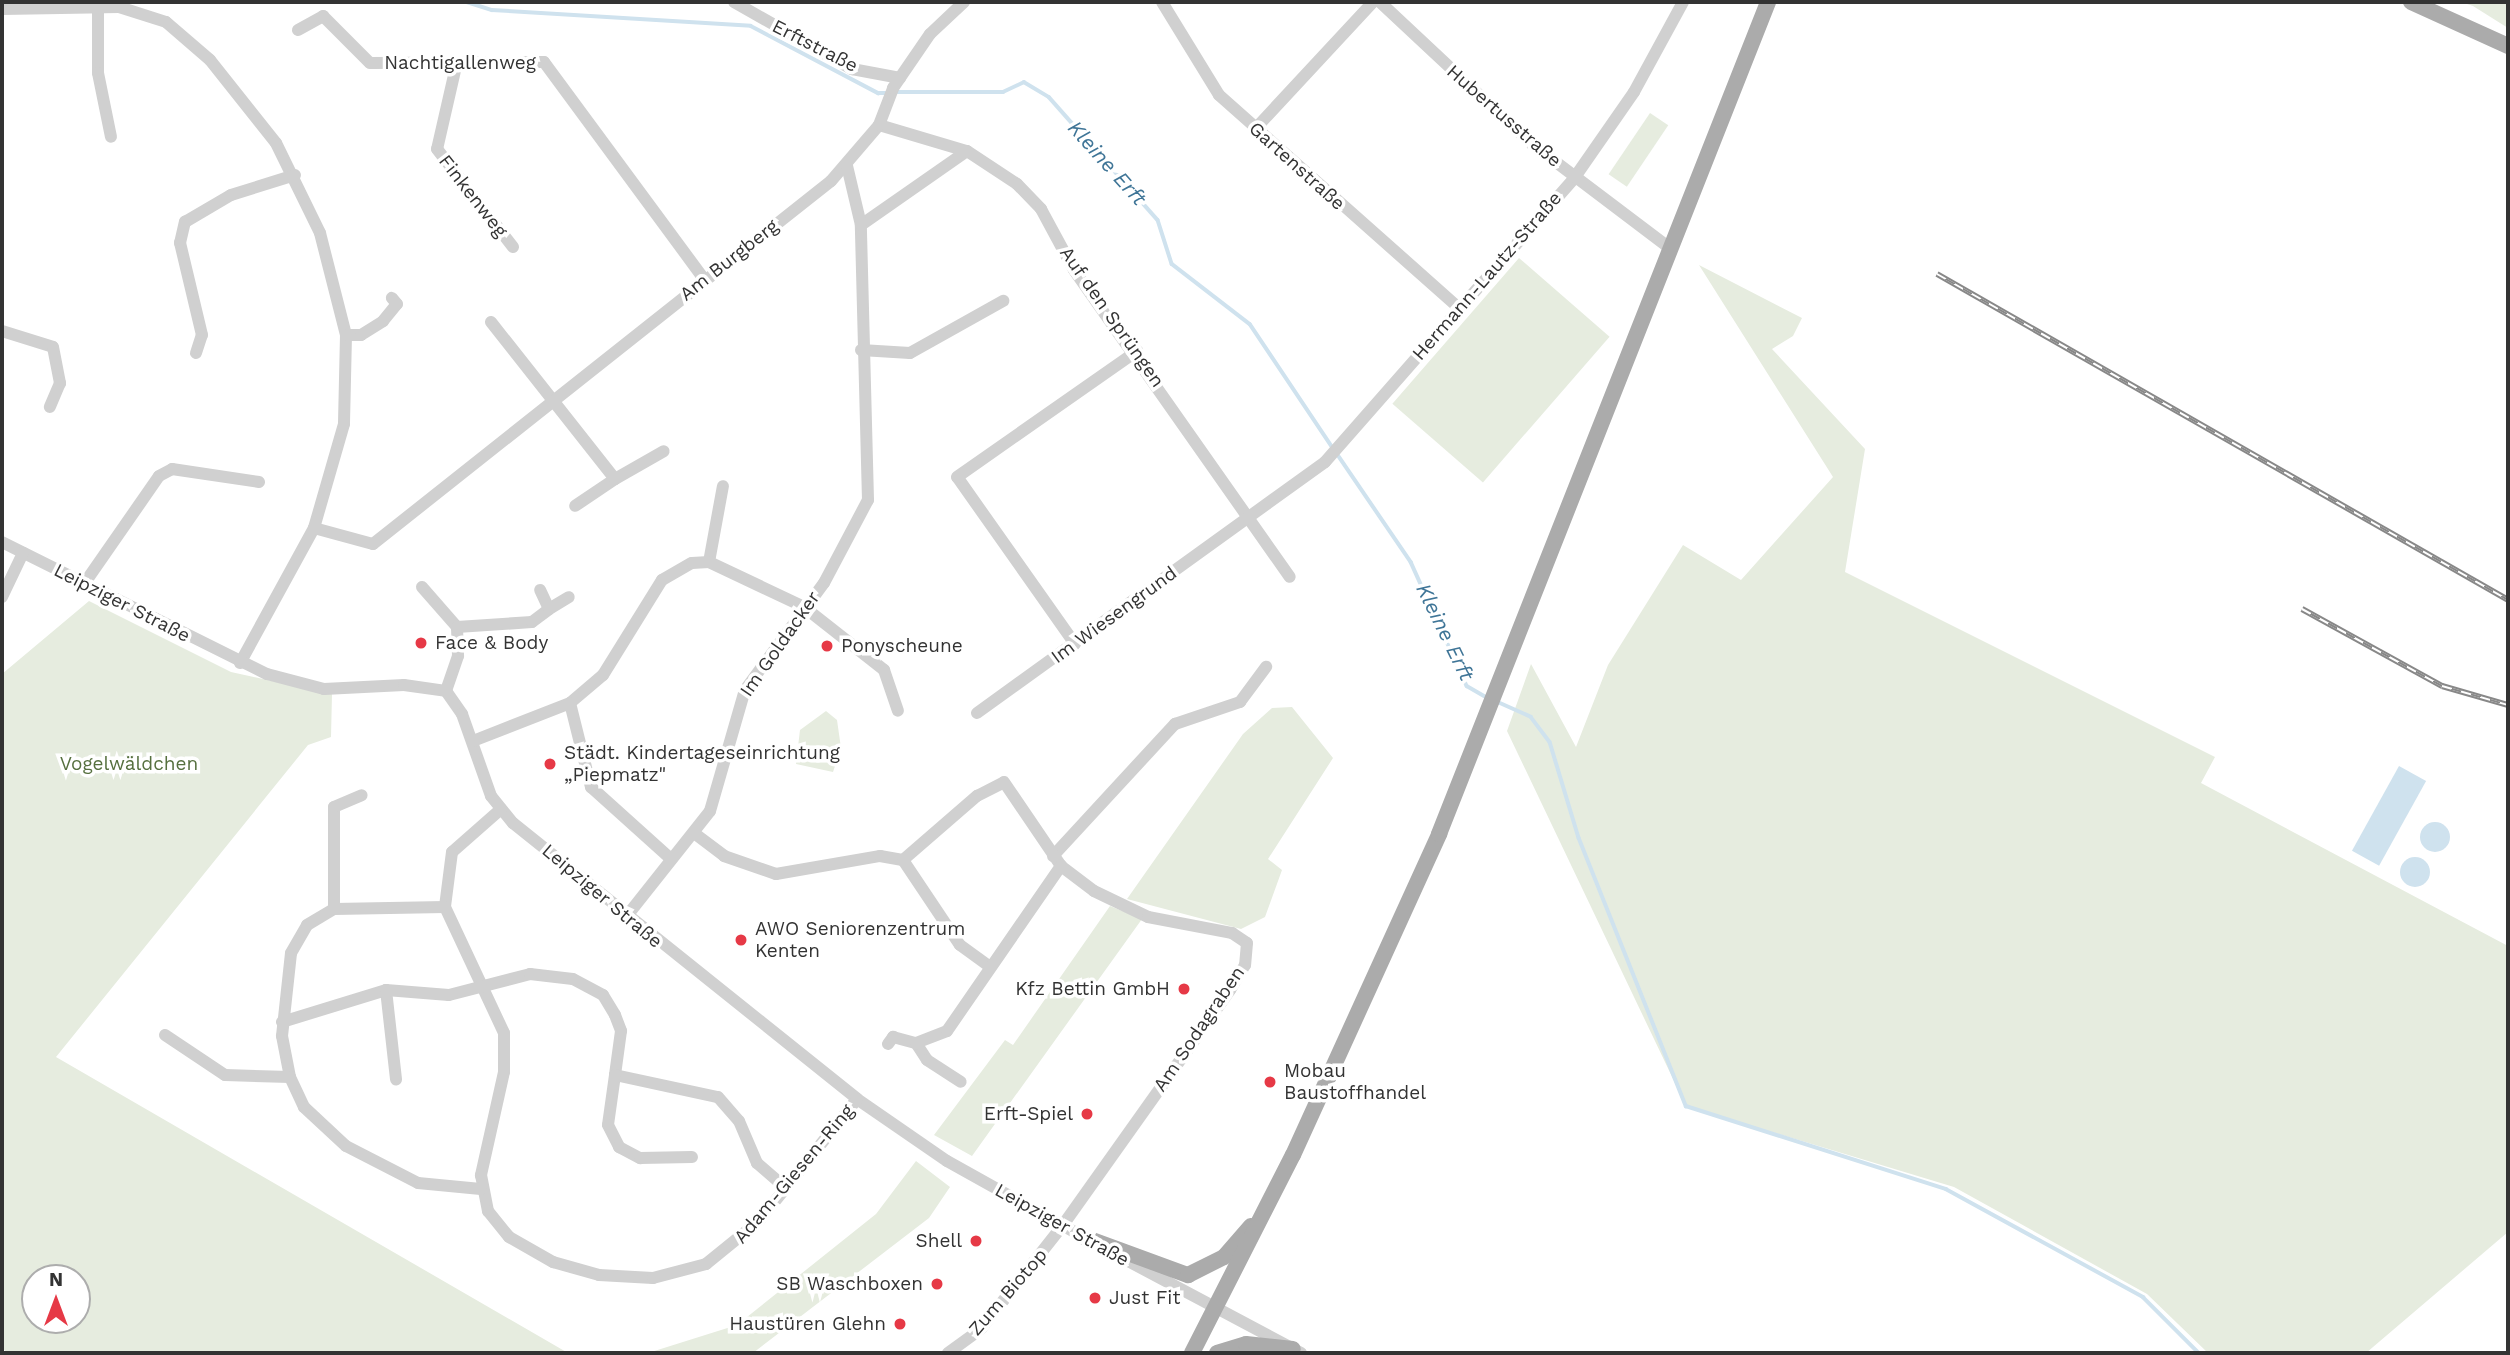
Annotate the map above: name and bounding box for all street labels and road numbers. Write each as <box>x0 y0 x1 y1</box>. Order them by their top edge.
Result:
street label: Erftstraße <box>768 15 862 77</box>
street label: Nachtigallenweg <box>384 52 536 74</box>
street label: Hubertusstraße <box>1442 60 1566 172</box>
street label: Gartenstraße <box>1244 117 1350 215</box>
street label: Finkenweg <box>434 150 512 242</box>
street label: Hermann-Lautz-Straße <box>1408 187 1566 365</box>
street label: Am Burgberg <box>675 214 783 306</box>
street label: Auf den Sprüngen <box>1055 242 1169 392</box>
street label: Leipziger Straße <box>50 559 194 647</box>
street label: Im Wiesengrund <box>1046 562 1182 668</box>
street label: Im Goldacker <box>735 587 825 701</box>
street label: Leipziger Straße <box>537 839 667 953</box>
street label: Am Sodagraben <box>1149 962 1249 1096</box>
street label: Adam-Giesen-Ring <box>729 1100 859 1248</box>
street label: Leipziger Straße <box>991 1179 1133 1271</box>
street label: Zum Biotop <box>964 1244 1052 1340</box>

